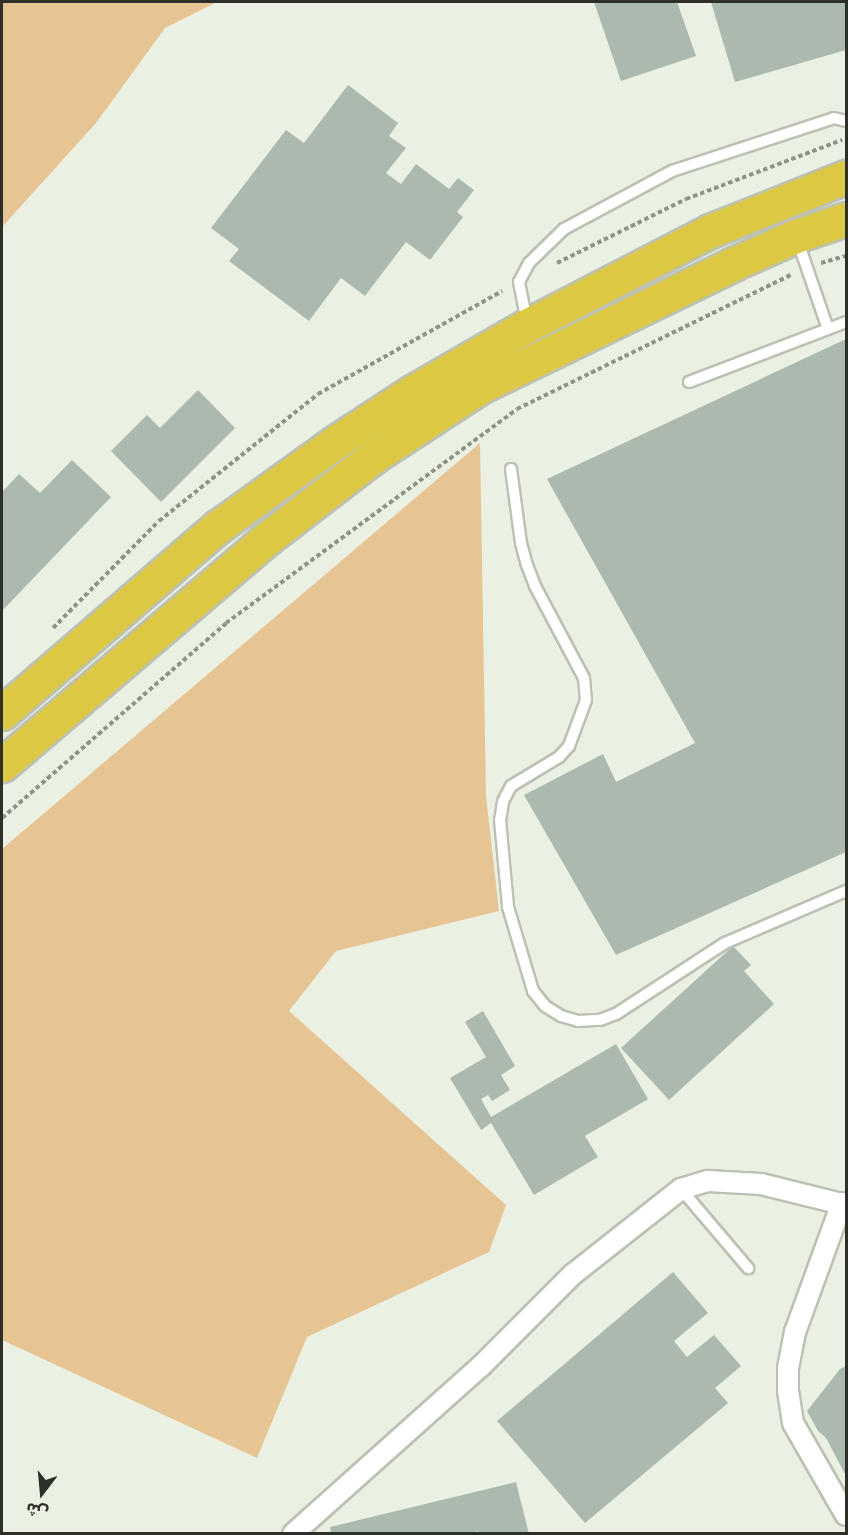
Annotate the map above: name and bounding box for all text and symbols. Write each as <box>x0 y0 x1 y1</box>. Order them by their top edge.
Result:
north arrow <box>12 1463 72 1523</box>
text: ش <box>24 1499 50 1523</box>

